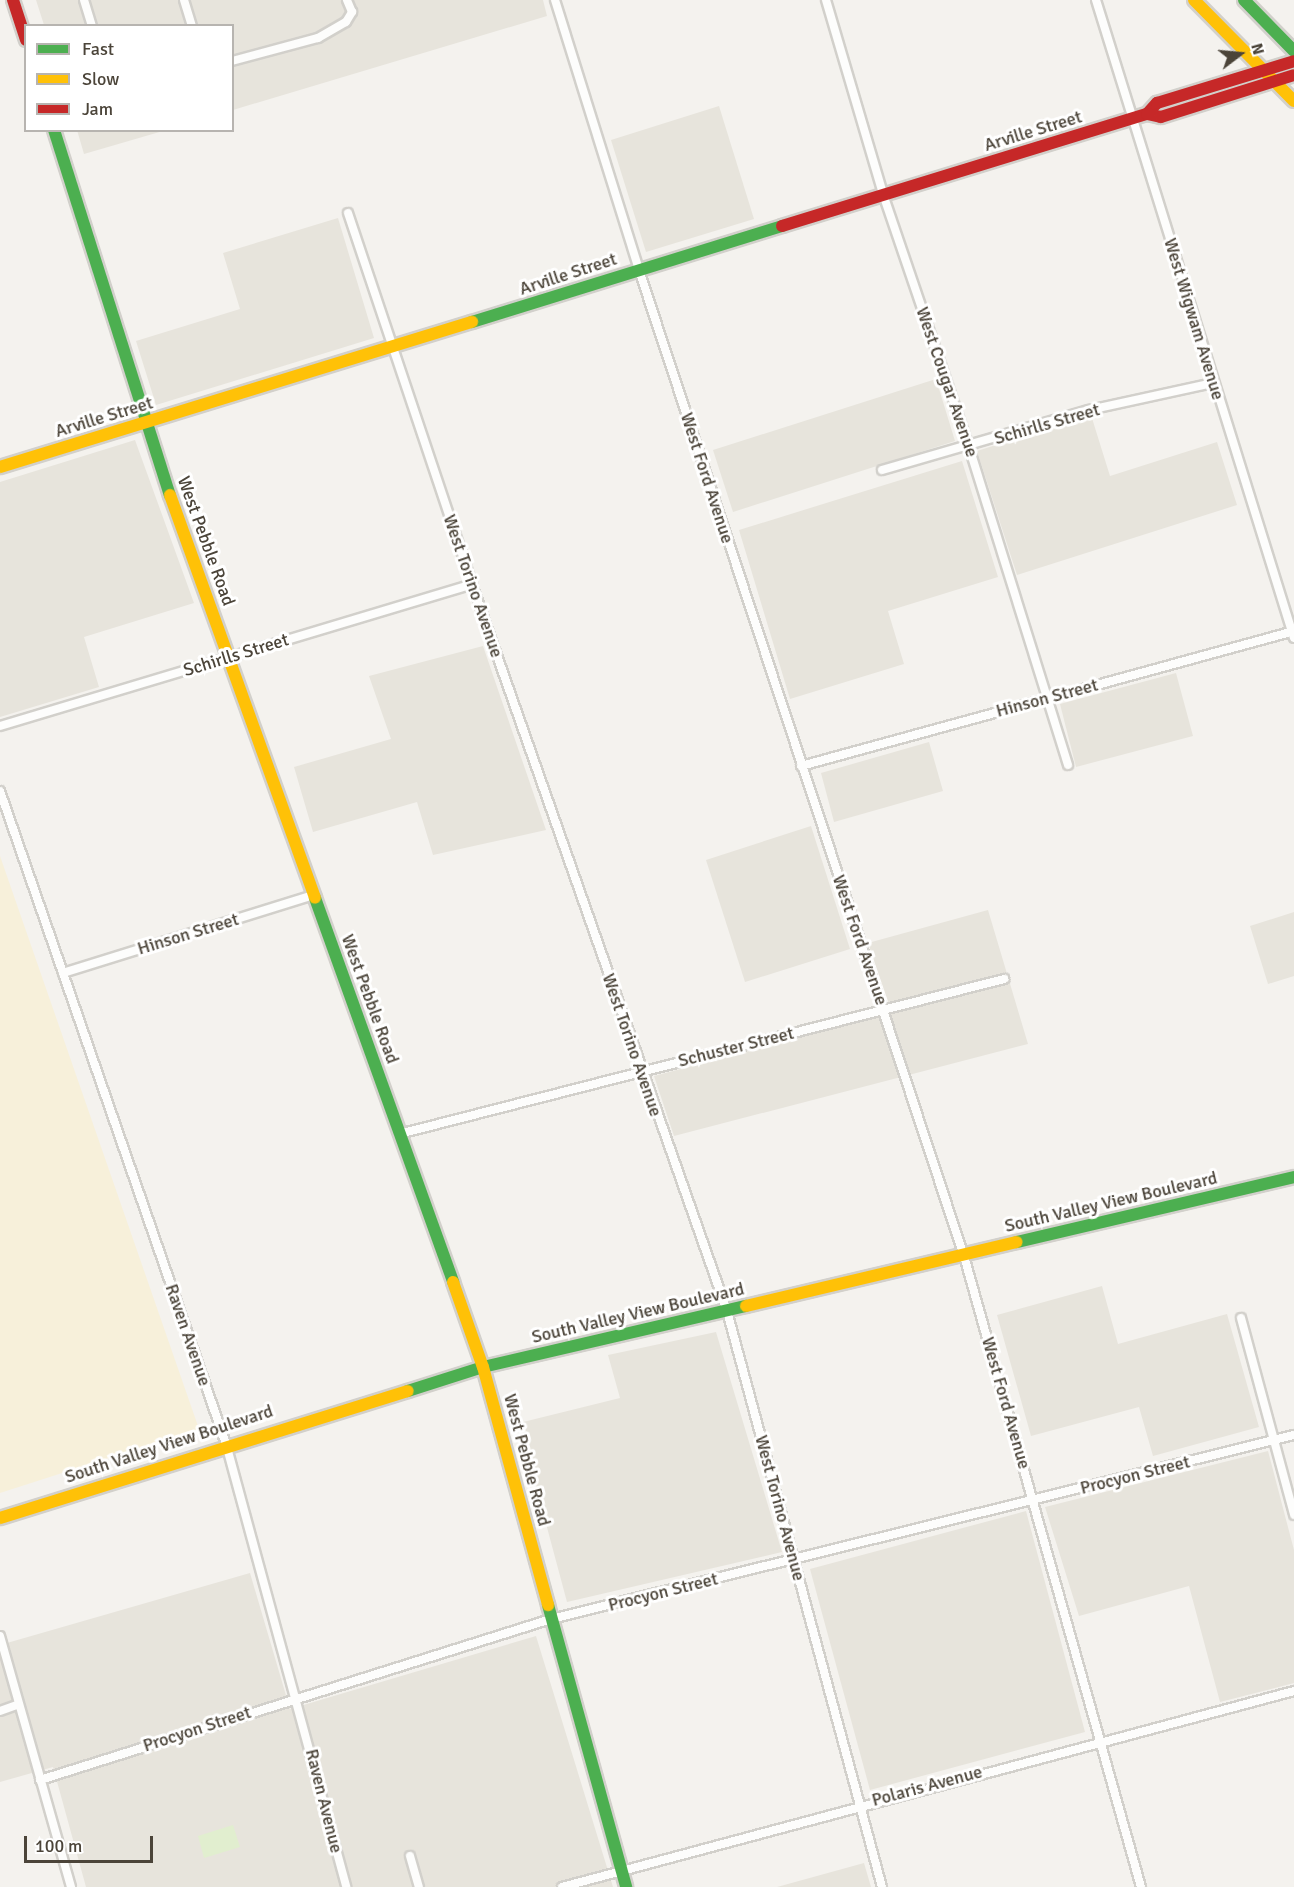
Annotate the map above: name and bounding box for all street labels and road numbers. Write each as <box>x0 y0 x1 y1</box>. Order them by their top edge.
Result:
street label: Arville Street <box>982 106 1084 156</box>
street label: West Wigwam Avenue <box>1159 236 1229 402</box>
street label: Arville Street <box>517 248 619 300</box>
street label: West Cougar Avenue <box>911 304 983 460</box>
street label: Arville Street <box>53 392 155 442</box>
street label: Schirlls Street <box>992 399 1102 449</box>
street label: West Ford Avenue <box>676 410 738 546</box>
street label: West Pebble Road <box>173 473 239 609</box>
street label: West Torino Avenue <box>438 512 508 660</box>
street label: Schirlls Street <box>181 629 291 681</box>
street label: Hinson Street <box>994 674 1100 722</box>
street label: West Ford Avenue <box>828 872 892 1008</box>
street label: Hinson Street <box>135 908 241 960</box>
street label: West Pebble Road <box>337 931 403 1067</box>
street label: West Torino Avenue <box>597 971 667 1119</box>
street label: Schuster Street <box>676 1022 796 1072</box>
street label: South Valley View Boulevard <box>1003 1167 1219 1237</box>
street label: South Valley View Boulevard <box>530 1278 746 1348</box>
street label: Raven Avenue <box>160 1281 216 1389</box>
street label: West Ford Avenue <box>977 1335 1035 1471</box>
street label: West Pebble Road <box>499 1391 555 1529</box>
street label: South Valley View Boulevard <box>62 1400 276 1488</box>
street label: West Torino Avenue <box>750 1433 810 1583</box>
street label: Procyon Street <box>1078 1451 1192 1499</box>
street label: Procyon Street <box>606 1568 720 1616</box>
street label: Procyon Street <box>140 1701 254 1757</box>
street label: Raven Avenue <box>301 1747 347 1855</box>
street label: Polaris Avenue <box>869 1761 985 1811</box>

